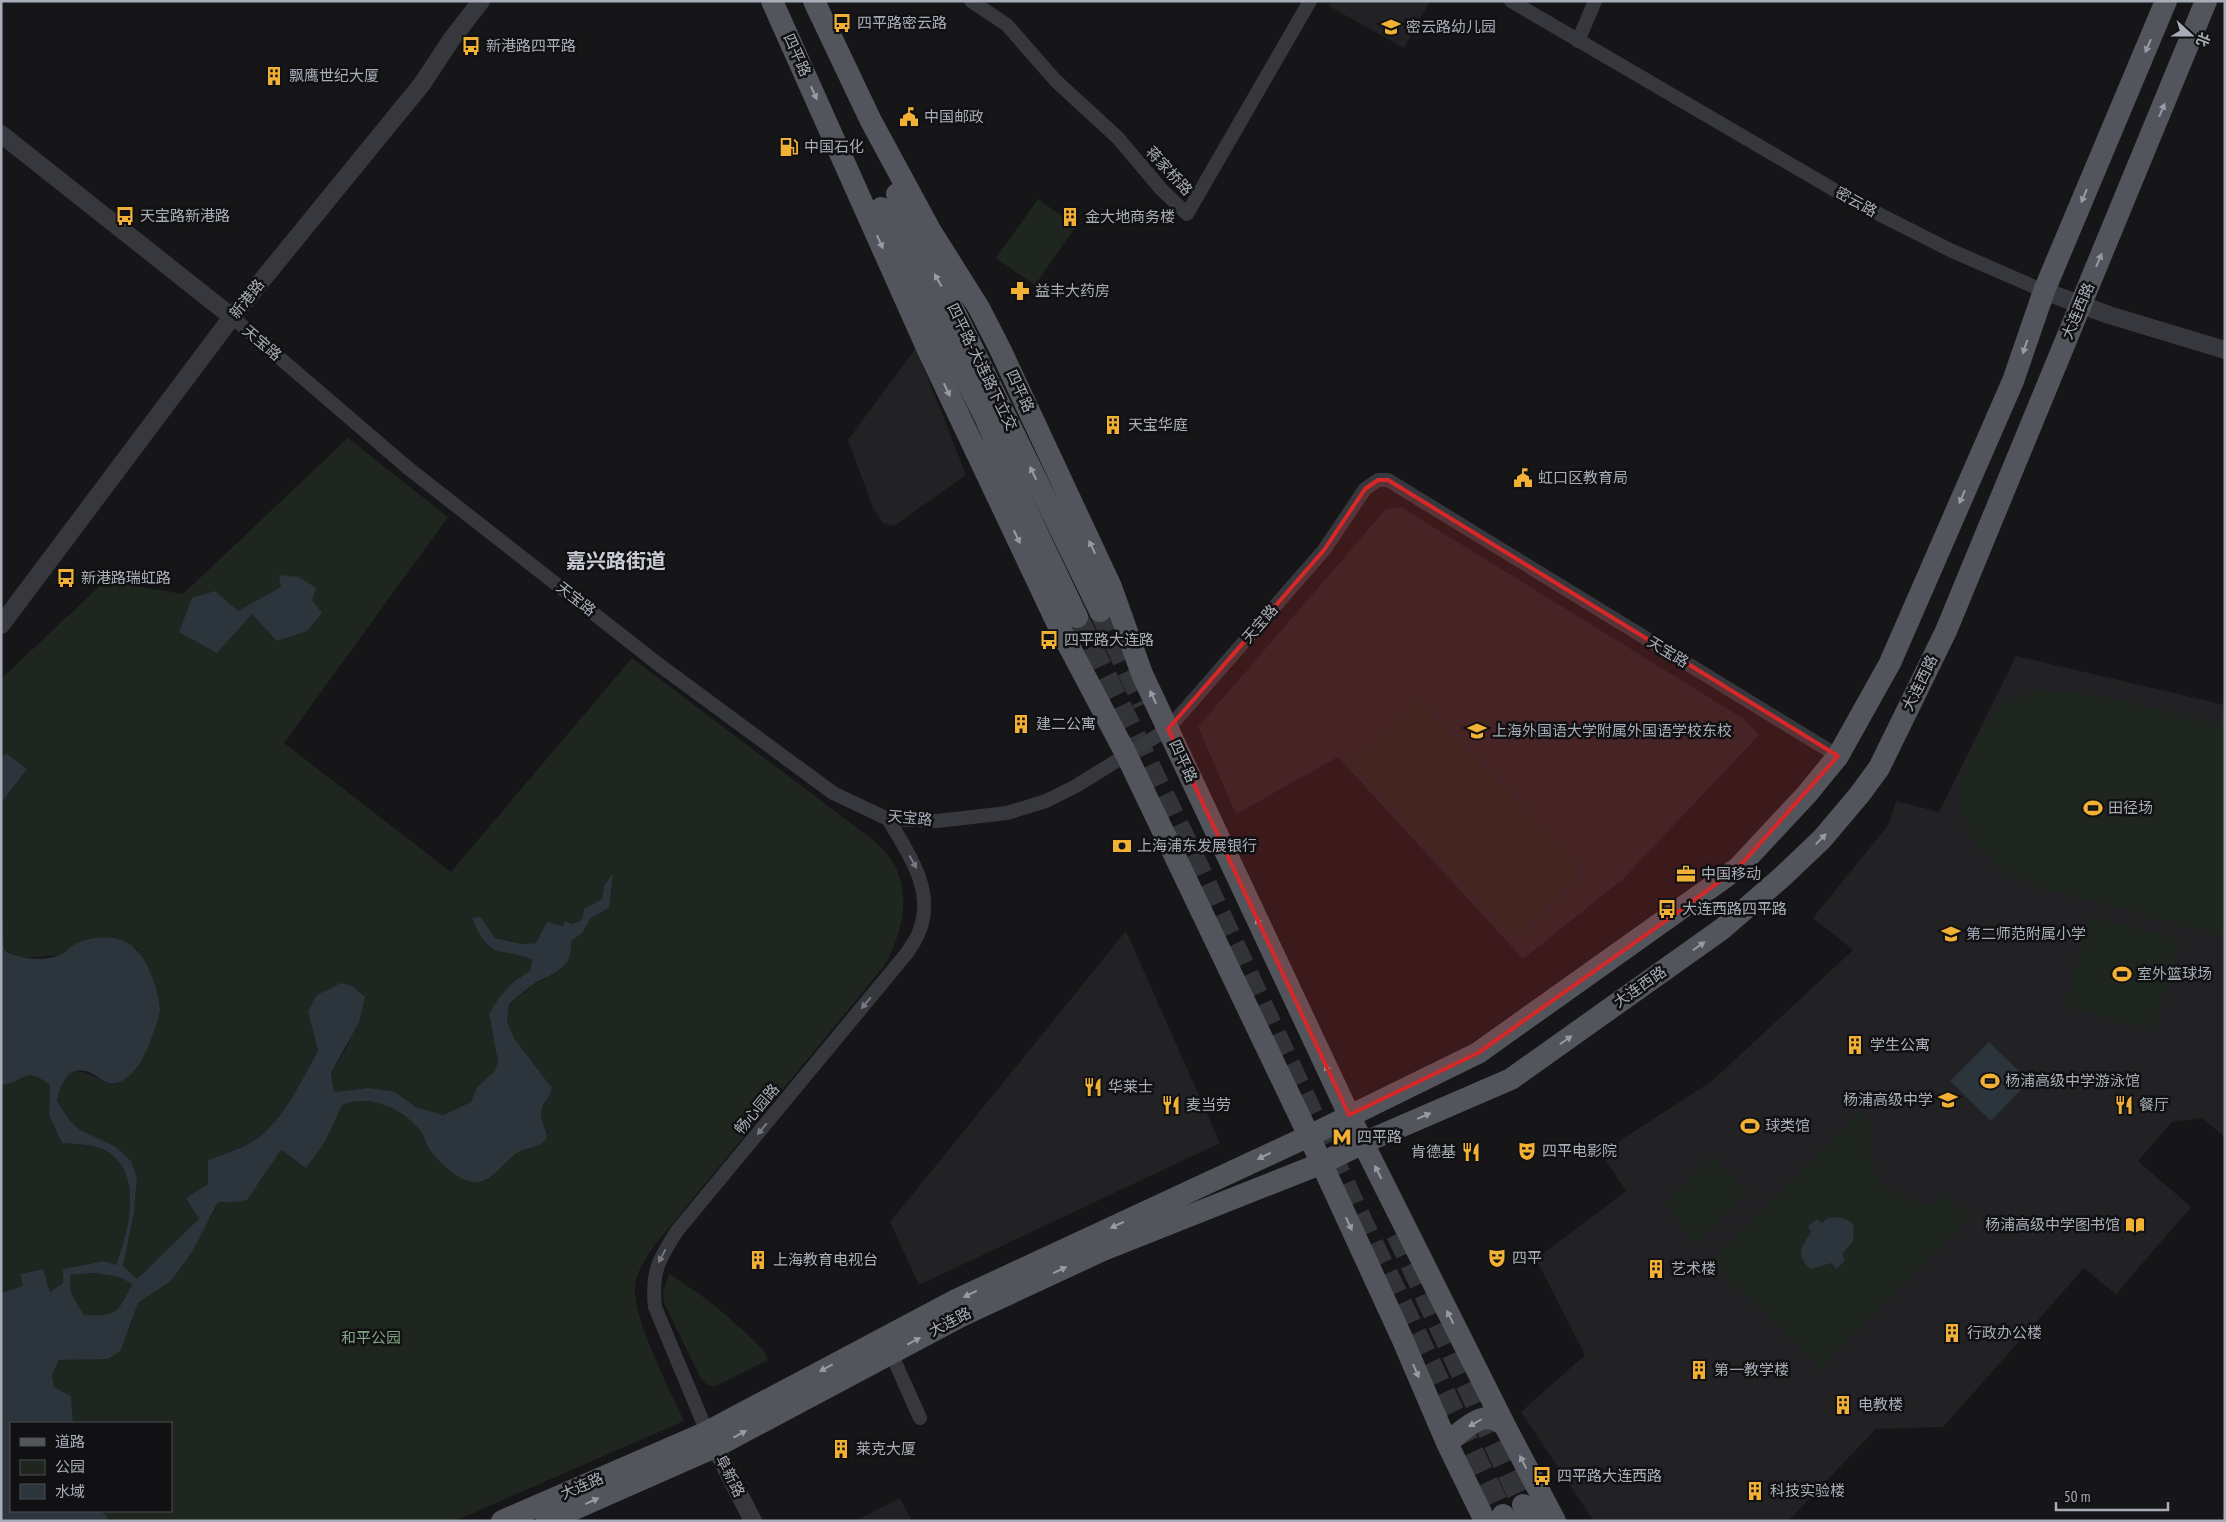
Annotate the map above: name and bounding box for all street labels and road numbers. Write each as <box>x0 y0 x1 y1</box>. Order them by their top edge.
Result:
street label: 四平路 <box>780 30 815 79</box>
street label: 蒋家桥路 <box>1142 142 1197 199</box>
street label: 密云路 <box>1832 182 1881 221</box>
street label: 新港路 <box>225 275 268 322</box>
street label: 大连西路 <box>2057 279 2098 342</box>
street label: 四平路-大连路下立交 <box>943 300 1021 434</box>
street label: 天宝路 <box>239 321 286 364</box>
street label: 四平路 <box>1002 367 1038 415</box>
street label: 天宝路 <box>553 577 600 620</box>
street label: 天宝路 <box>1238 600 1282 647</box>
street label: 天宝路 <box>1644 632 1692 671</box>
street label: 大连西路 <box>1898 652 1941 714</box>
street label: 四平路 <box>1165 736 1202 785</box>
street label: 天宝路 <box>887 806 933 829</box>
street label: 大连西路 <box>1610 962 1670 1012</box>
street label: 畅心园路 <box>730 1080 783 1138</box>
street label: 大连路 <box>925 1303 974 1340</box>
street label: 阜新路 <box>712 1451 749 1500</box>
street label: 大连路 <box>557 1468 606 1503</box>

